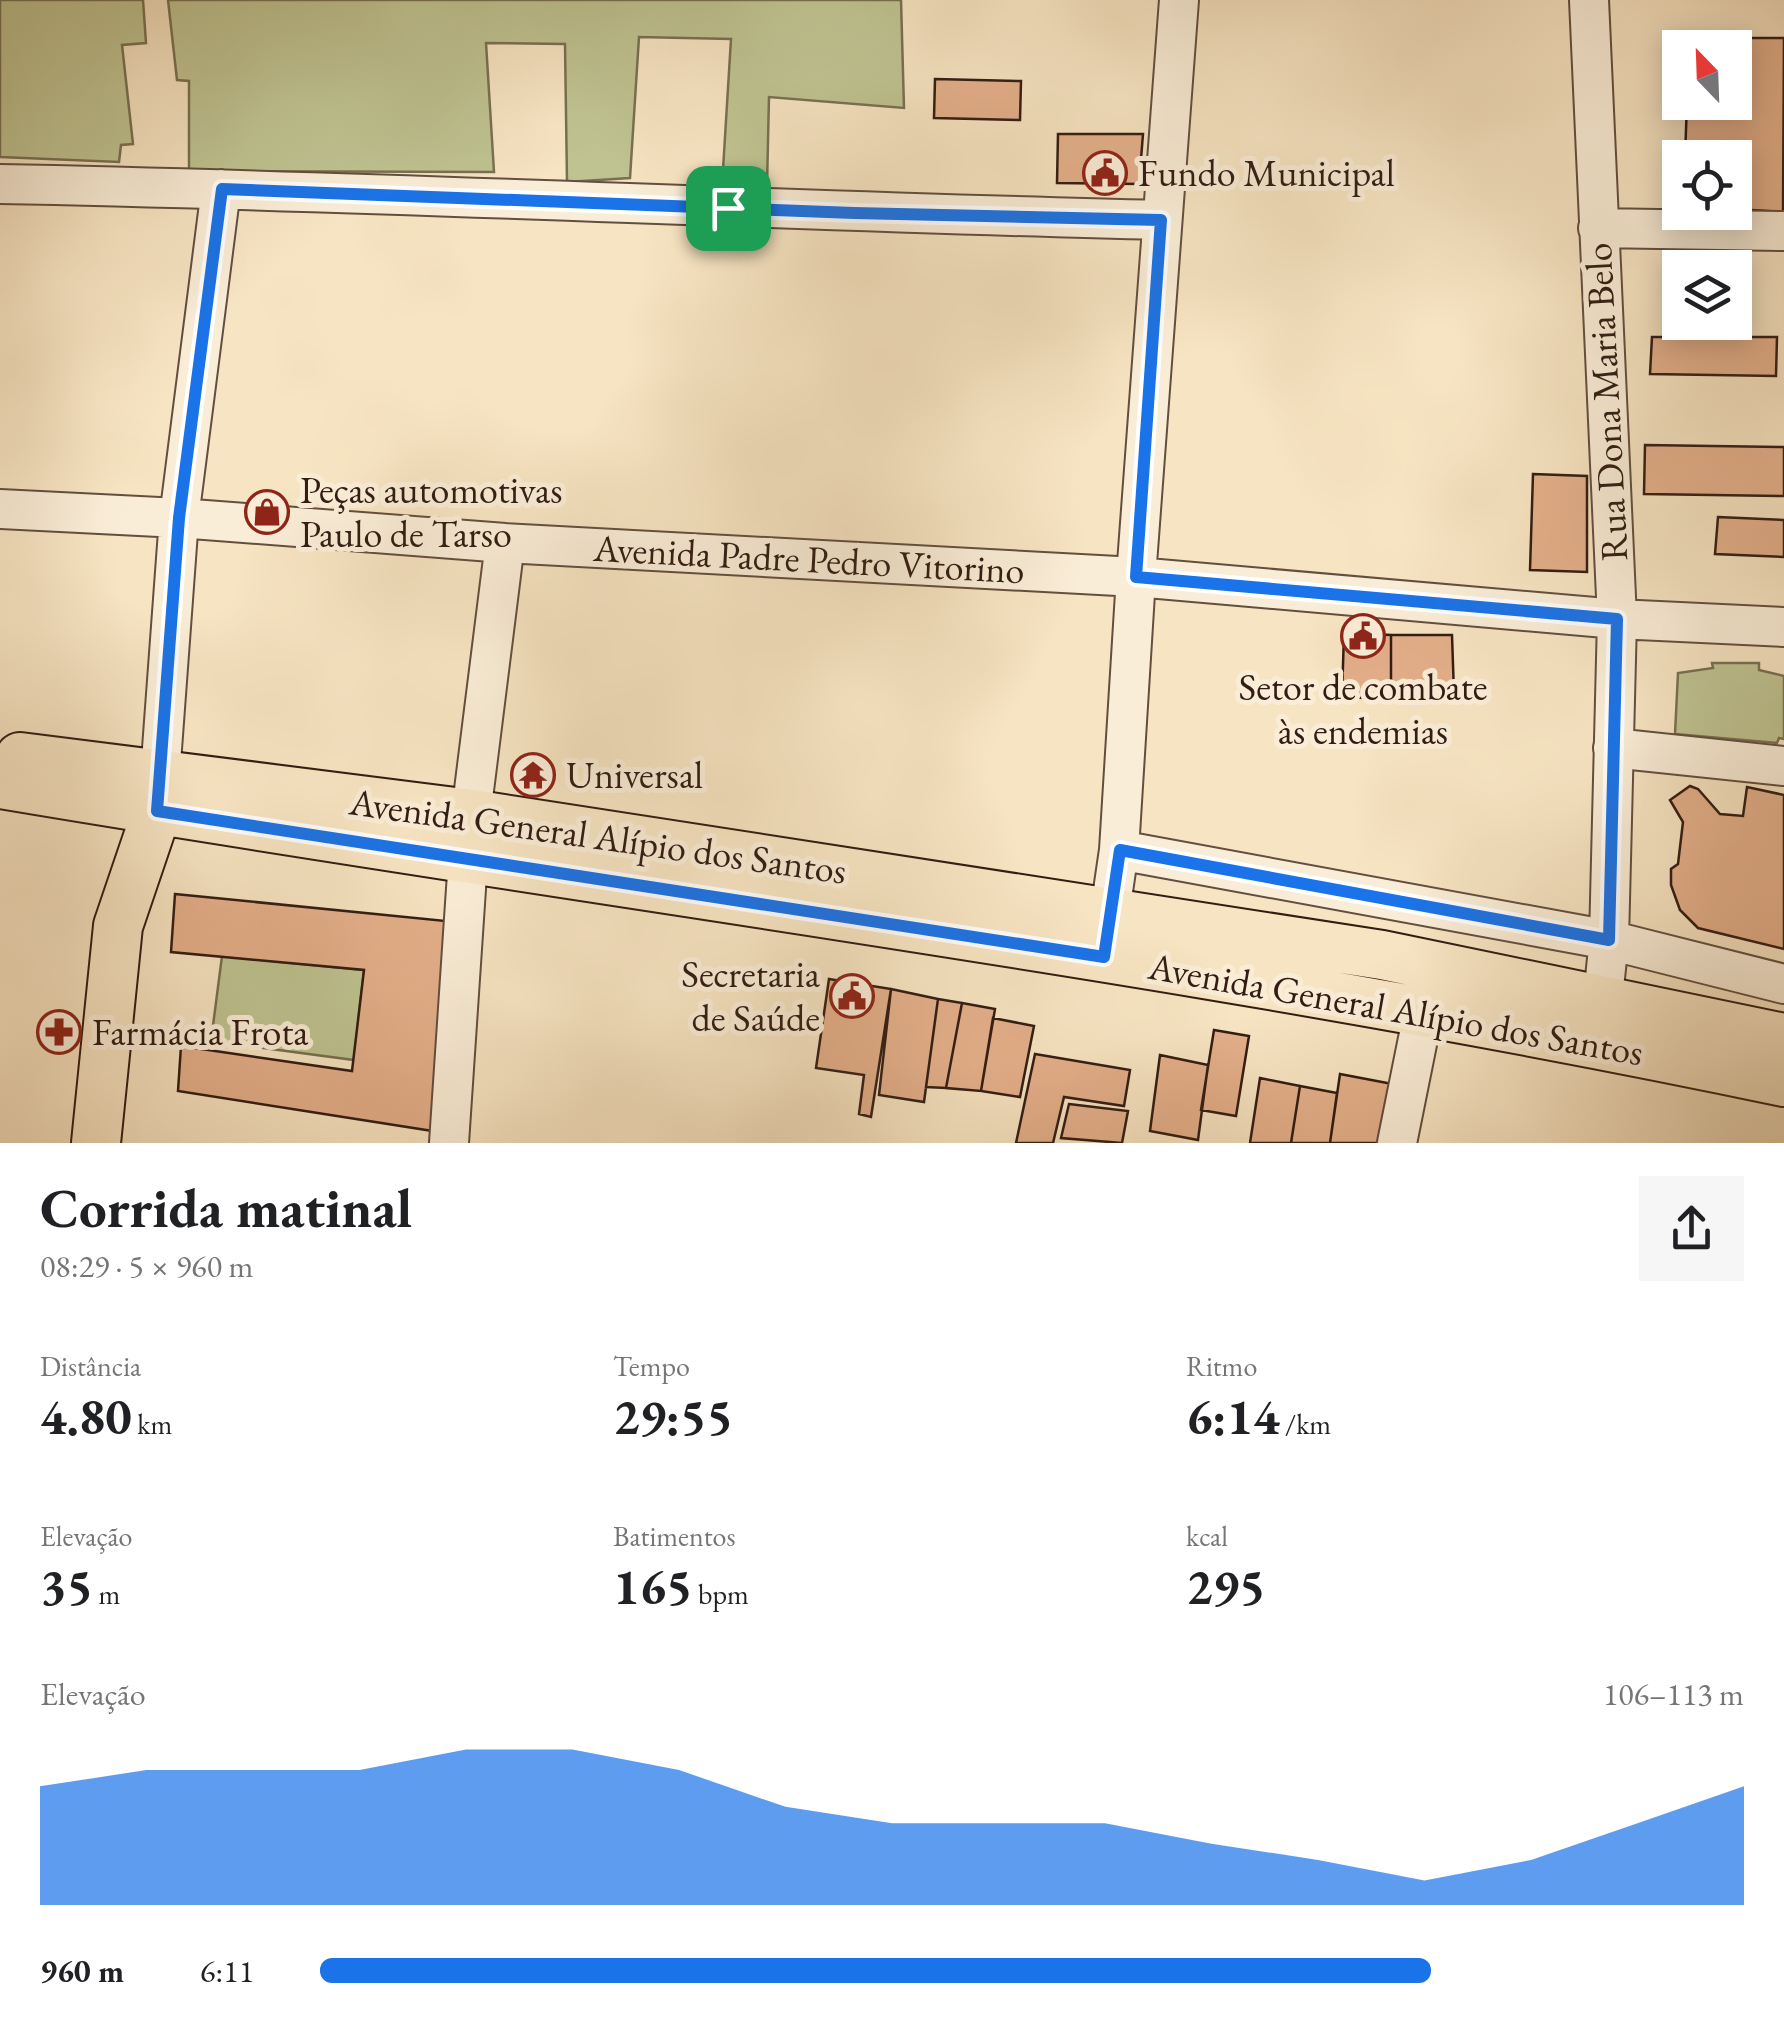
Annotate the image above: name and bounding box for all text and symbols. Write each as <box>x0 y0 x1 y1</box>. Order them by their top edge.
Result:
north arrow <box>1662 30 1752 120</box>
map controls <box>1662 30 1752 340</box>
button: locate <box>1662 140 1752 230</box>
place label: Fundo Municipal <box>1138 148 1395 197</box>
public building icon: Fundo Municipal <box>1082 150 1128 196</box>
pin <box>686 166 771 251</box>
icon: arrive <box>701 181 756 236</box>
street label: Rua Dona Maria Belo <box>1573 242 1638 562</box>
button: layers <box>1662 250 1752 340</box>
place label: Peças automotivas Paulo de Tarso <box>300 465 563 558</box>
shop icon: Peças automotivas Paulo de Tarso <box>244 489 290 535</box>
street label: Avenida Padre Pedro Vitorino <box>591 523 1026 594</box>
public building icon: Setor de combate às endemias <box>1340 613 1386 659</box>
place label: Setor de combate às endemias <box>1239 662 1487 755</box>
place label: Universal <box>566 750 703 799</box>
temple icon: Universal <box>510 752 556 798</box>
street label: Avenida General Alípio dos Santos <box>345 776 850 895</box>
street label: Avenida General Alípio dos Santos <box>1144 941 1647 1076</box>
place label: Secretaria de Saúde <box>681 949 821 1042</box>
public building icon: Secretaria de Saúde <box>829 973 875 1019</box>
place label: Farmácia Frota <box>92 1007 309 1056</box>
pharmacy icon: Farmácia Frota <box>36 1009 82 1055</box>
text: Corrida matinal <box>40 1172 412 1243</box>
button: share <box>1639 1176 1744 1281</box>
text: 08:29 · 5 × 960 m <box>40 1245 253 1287</box>
text: Distância <box>40 1348 141 1384</box>
text: Tempo <box>613 1348 690 1384</box>
text: Ritmo <box>1186 1348 1257 1384</box>
text: 4.80 <box>40 1384 132 1449</box>
text: 29:55 <box>613 1384 733 1449</box>
text: 6:14 <box>1186 1384 1279 1449</box>
text: km <box>132 1406 172 1442</box>
text: /km <box>1279 1406 1331 1442</box>
text: Elevação <box>40 1518 132 1554</box>
text: Batimentos <box>613 1518 735 1554</box>
text: kcal <box>1186 1518 1228 1554</box>
text: 35 <box>40 1554 93 1619</box>
text: 165 <box>613 1554 692 1619</box>
text: 295 <box>1186 1554 1265 1619</box>
text: m <box>93 1576 120 1612</box>
text: bpm <box>692 1576 749 1612</box>
text: Elevação <box>40 1673 146 1715</box>
text: 106–113 m <box>1603 1673 1744 1715</box>
text: 960 m <box>40 1950 124 1992</box>
text: 6:11 <box>200 1950 254 1992</box>

